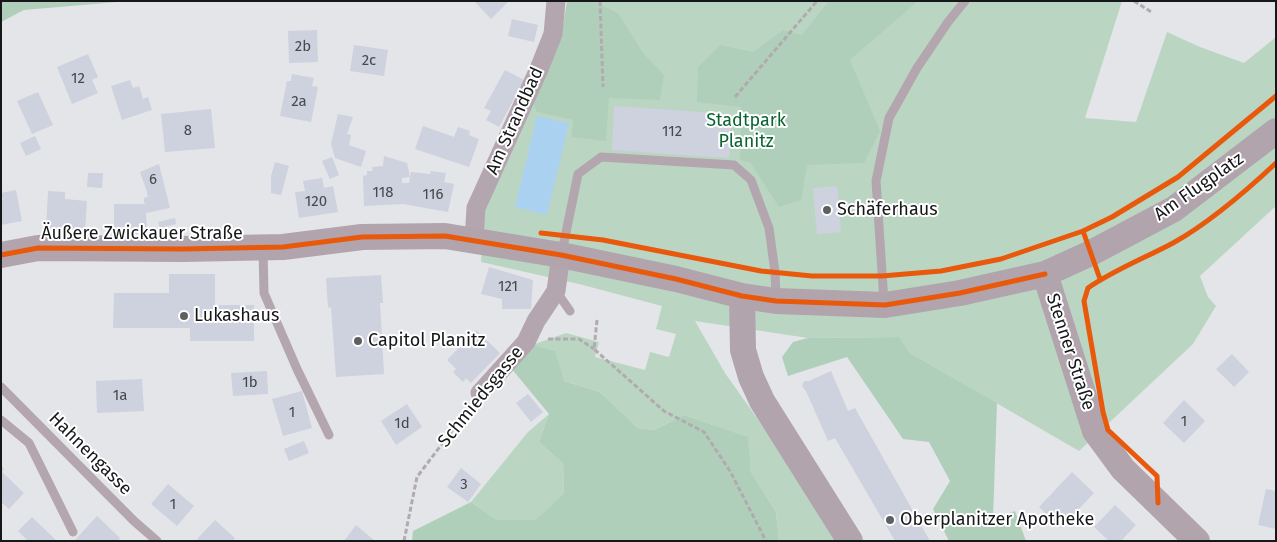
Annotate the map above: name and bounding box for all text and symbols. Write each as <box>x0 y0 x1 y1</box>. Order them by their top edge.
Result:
house number: 2b <box>295 38 311 56</box>
house number: 2c <box>362 52 376 70</box>
street label: Am Strandbad <box>482 64 548 178</box>
house number: 12 <box>71 70 85 88</box>
house number: 2a <box>291 93 307 111</box>
park label: Stadtpark Planitz <box>706 110 786 152</box>
house number: 8 <box>184 122 192 140</box>
house number: 112 <box>662 123 682 141</box>
street label: Am Flugplatz <box>1150 148 1248 226</box>
house number: 6 <box>149 171 157 189</box>
house number: 118 <box>372 184 394 202</box>
house number: 116 <box>423 186 443 204</box>
house number: 120 <box>305 193 327 211</box>
place label: Schäferhaus <box>837 199 938 221</box>
marker: Schäferhaus <box>821 204 833 216</box>
street label: Äußere Zwickauer Straße <box>41 223 243 245</box>
house number: 121 <box>498 278 518 296</box>
street label: Stenner Straße <box>1041 291 1099 413</box>
place label: Lukashaus <box>194 305 279 327</box>
marker: Lukashaus <box>178 310 190 322</box>
place label: Capitol Planitz <box>368 330 485 352</box>
marker: Capitol Planitz <box>352 335 364 347</box>
street label: Schmiedsgasse <box>434 342 528 452</box>
house number: 1b <box>242 374 258 392</box>
house number: 1a <box>113 387 127 405</box>
house number: 1 <box>289 404 295 422</box>
street label: Hahnengasse <box>44 408 136 500</box>
house number: 1 <box>1181 413 1187 431</box>
house number: 1d <box>394 415 410 433</box>
house number: 3 <box>460 476 468 494</box>
house number: 1 <box>170 496 176 514</box>
place label: Oberplanitzer Apotheke <box>900 509 1094 531</box>
marker: Oberplanitzer Apotheke <box>884 514 896 526</box>

